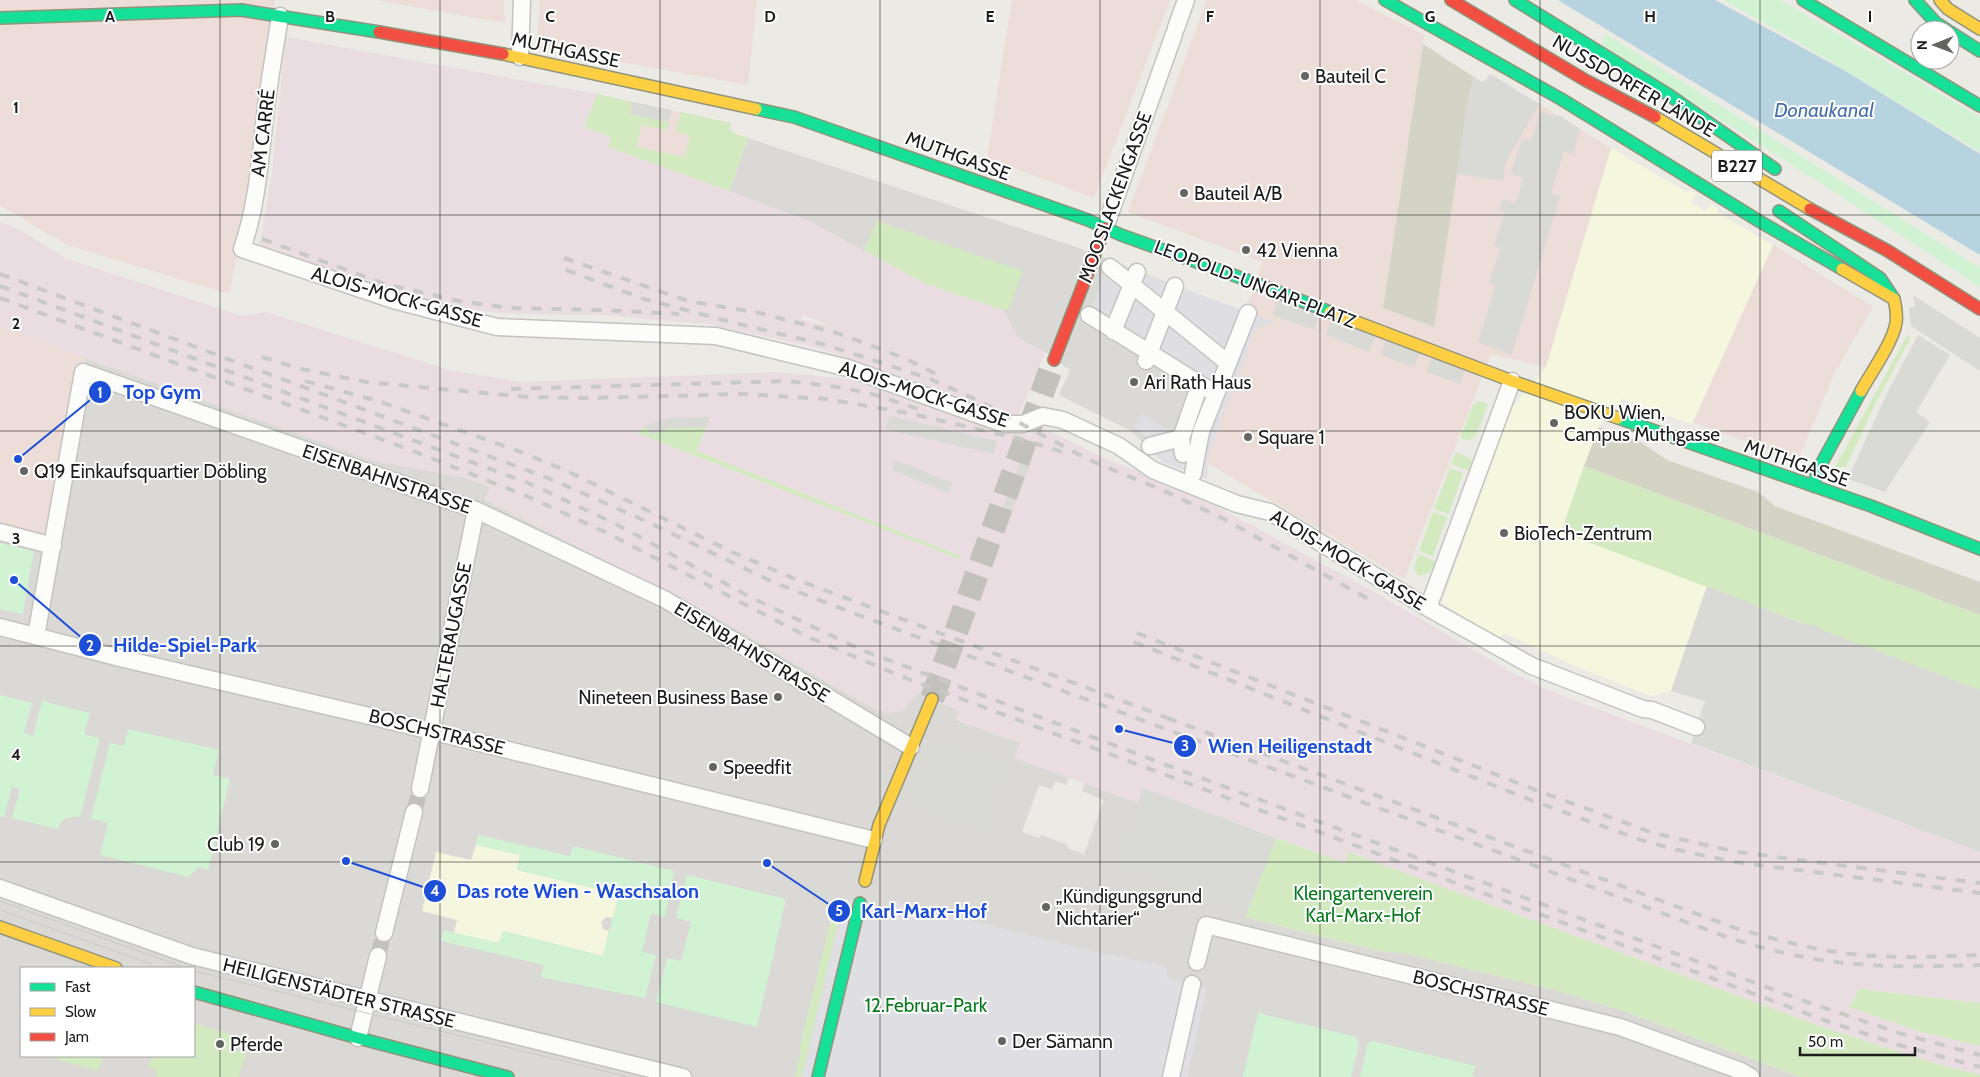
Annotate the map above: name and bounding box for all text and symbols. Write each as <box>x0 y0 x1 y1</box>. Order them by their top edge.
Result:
text: A <box>105 7 115 26</box>
text: B <box>325 7 335 26</box>
text: C <box>545 7 555 26</box>
text: D <box>764 7 776 26</box>
text: E <box>985 7 995 26</box>
text: F <box>1206 7 1215 26</box>
text: G <box>1425 7 1435 26</box>
text: H <box>1644 7 1656 26</box>
text: I <box>1868 7 1872 26</box>
north arrow <box>1910 20 1960 70</box>
street label: MUTHGASSE <box>510 27 622 73</box>
street label: NUSSDORFER LÄNDE <box>1548 30 1720 142</box>
text: N <box>1913 40 1931 50</box>
place label: Bauteil C <box>1315 65 1386 88</box>
marker: Bauteil C <box>1299 70 1311 82</box>
street label: AM CARRÉ <box>245 88 280 178</box>
text: 1 <box>13 98 19 117</box>
water label: Donaukanal <box>1774 98 1874 122</box>
street label: MOOSLACKENGASSE <box>1073 108 1157 286</box>
street label: MUTHGASSE <box>902 126 1014 186</box>
road number: B227 <box>1712 150 1762 182</box>
place label: Bauteil A/B <box>1194 182 1282 205</box>
marker: Bauteil A/B <box>1178 187 1190 199</box>
street label: LEOPOLD-UNGAR-PLATZ <box>1151 235 1360 333</box>
place label: 42 Vienna <box>1256 239 1338 262</box>
marker: 42 Vienna <box>1240 244 1252 256</box>
street label: ALOIS-MOCK-GASSE <box>309 262 485 332</box>
text: 2 <box>12 314 20 333</box>
street label: ALOIS-MOCK-GASSE <box>836 356 1012 432</box>
place label: Ari Rath Haus <box>1144 371 1252 394</box>
callout: Top Gym <box>88 375 211 410</box>
marker: Ari Rath Haus <box>1128 376 1140 388</box>
text: Top Gym <box>123 380 201 404</box>
text: 1 <box>97 384 103 402</box>
place label: BOKU Wien, Campus Muthgasse <box>1564 401 1720 446</box>
marker: BOKU Wien, Campus Muthgasse <box>1548 417 1560 429</box>
place label: Square 1 <box>1258 426 1325 449</box>
marker: Square 1 <box>1242 431 1254 443</box>
street label: MUTHGASSE <box>1741 434 1853 492</box>
street label: EISENBAHNSTRASSE <box>299 439 475 519</box>
place label: Q19 Einkaufsquartier Döbling <box>34 460 267 483</box>
marker: Q19 Einkaufsquartier Döbling <box>18 465 30 477</box>
street label: ALOIS-MOCK-GASSE <box>1266 505 1430 615</box>
place label: BioTech-Zentrum <box>1514 522 1652 545</box>
marker: BioTech-Zentrum <box>1498 527 1510 539</box>
text: 3 <box>12 529 20 548</box>
street label: HALTERAUGASSE <box>426 560 476 710</box>
street label: EISENBAHNSTRASSE <box>670 596 834 708</box>
callout: Hilde-Spiel-Park <box>78 628 267 663</box>
text: Hilde-Spiel-Park <box>113 633 257 657</box>
text: 2 <box>86 637 94 655</box>
place label: Nineteen Business Base <box>578 686 768 709</box>
marker: Nineteen Business Base <box>772 691 784 703</box>
street label: BOSCHSTRASSE <box>367 704 507 760</box>
callout: Wien Heiligenstadt <box>1173 728 1382 763</box>
text: Wien Heiligenstadt <box>1208 734 1372 758</box>
text: 3 <box>1181 737 1189 755</box>
text: 4 <box>11 745 21 764</box>
place label: Speedfit <box>723 756 792 779</box>
marker: Speedfit <box>707 761 719 773</box>
place label: Club 19 <box>207 833 265 856</box>
marker: Club 19 <box>269 838 281 850</box>
callout: Das rote Wien - Waschsalon <box>422 874 709 909</box>
text: Das rote Wien - Waschsalon <box>457 879 699 903</box>
text: 4 <box>430 882 440 900</box>
park label: Kleingartenverein Karl-Marx-Hof <box>1293 882 1433 927</box>
place label: „Kündigungsgrund Nichtarier“ <box>1056 885 1202 930</box>
callout: Karl-Marx-Hof <box>826 893 997 928</box>
text: Karl-Marx-Hof <box>861 899 987 923</box>
marker: „Kündigungsgrund Nichtarier“ <box>1040 901 1052 913</box>
text: 5 <box>835 902 843 920</box>
street label: HEILIGENSTÄDTER STRASSE <box>221 953 457 1033</box>
street label: BOSCHSTRASSE <box>1411 965 1551 1021</box>
legend <box>20 967 195 1057</box>
text: Fast <box>65 978 90 996</box>
park label: 12.Februar-Park <box>865 994 988 1017</box>
text: Slow <box>65 1003 96 1021</box>
scale bar <box>1800 1024 1915 1056</box>
text: Jam <box>64 1028 89 1046</box>
place label: Der Sämann <box>1012 1030 1113 1053</box>
place label: Pferde <box>230 1033 283 1056</box>
text: 50 m <box>1808 1033 1843 1051</box>
marker: Der Sämann <box>996 1035 1008 1047</box>
marker: Pferde <box>214 1038 226 1050</box>

